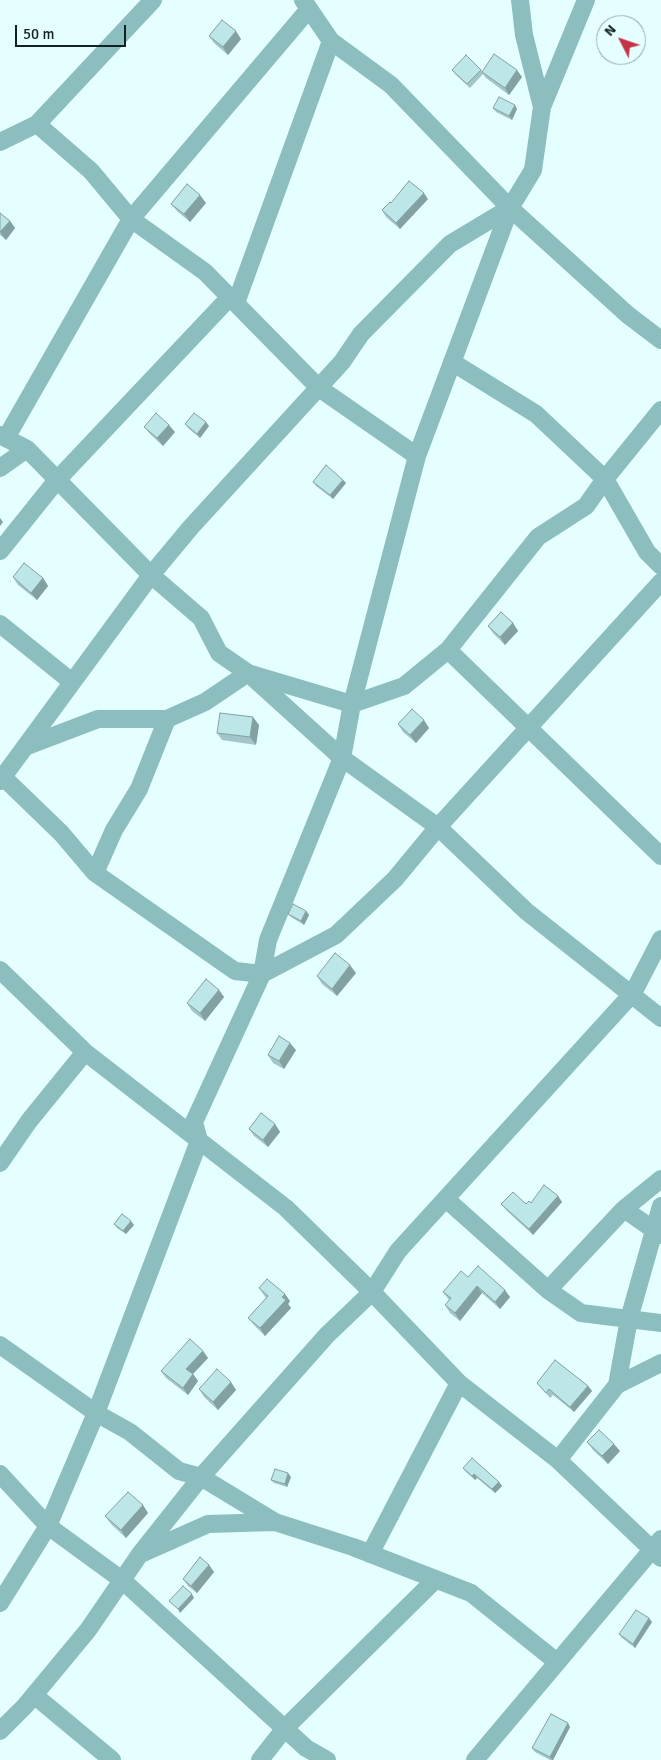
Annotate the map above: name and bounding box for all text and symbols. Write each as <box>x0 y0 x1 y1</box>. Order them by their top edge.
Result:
scale bar <box>18 15 129 47</box>
north arrow <box>596 15 646 65</box>
text: N <box>600 21 620 40</box>
text: 50 m <box>23 25 54 43</box>

